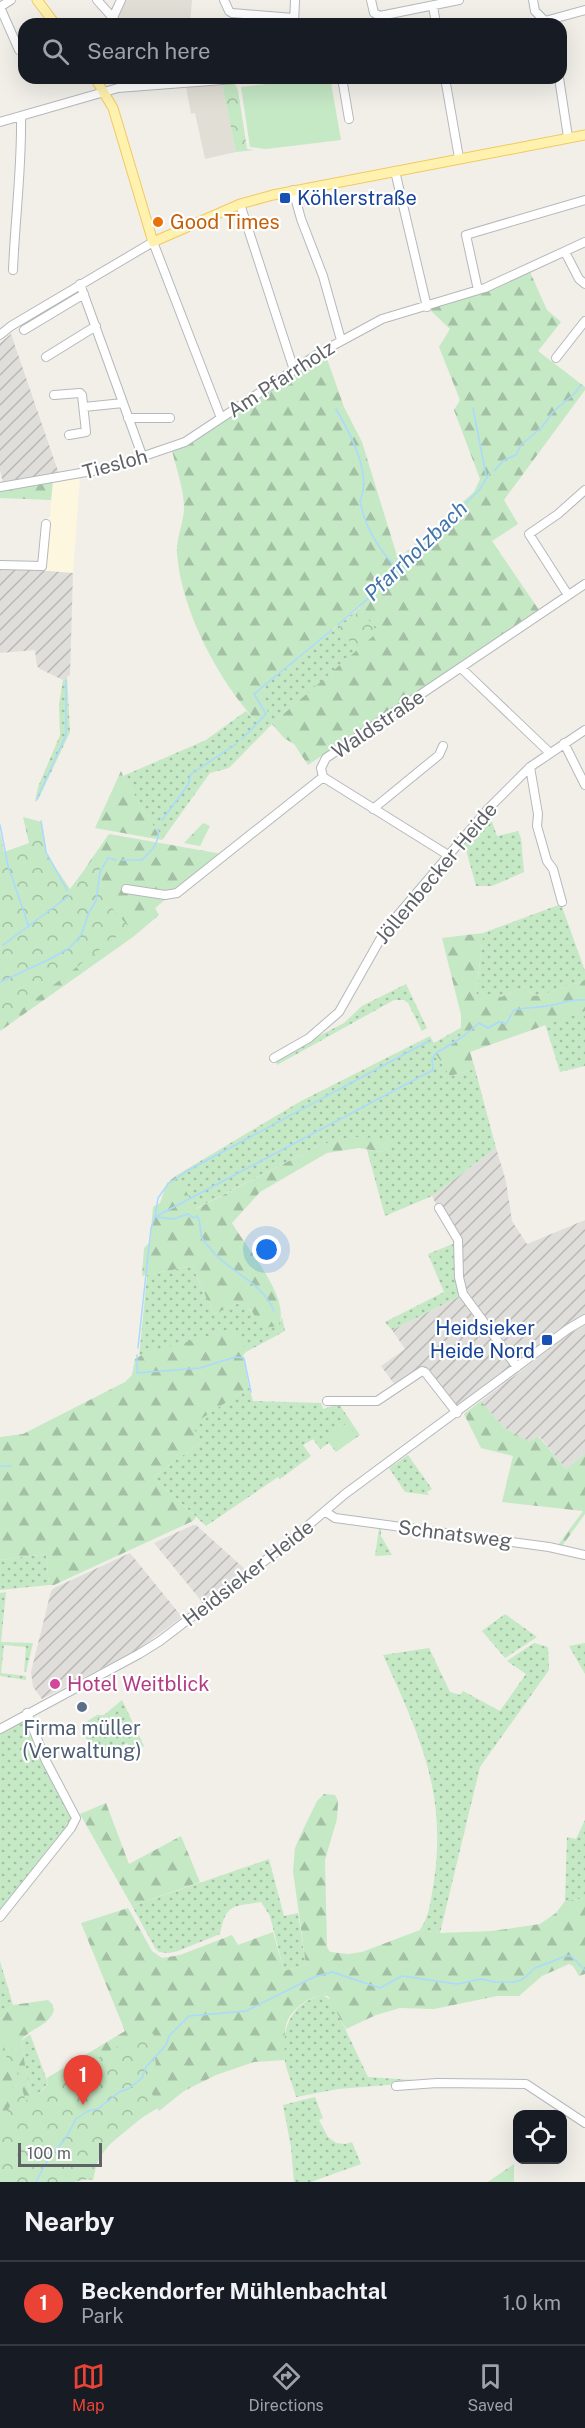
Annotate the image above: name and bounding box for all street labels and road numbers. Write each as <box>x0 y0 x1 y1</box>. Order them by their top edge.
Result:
street label: Am Pfarrholz <box>223 336 339 422</box>
street label: Tiesloh <box>80 444 150 484</box>
street label: Waldstraße <box>327 684 429 764</box>
street label: Jöllenbecker Heide <box>370 798 502 948</box>
street label: Heidsieker Heide <box>178 1515 318 1631</box>
street label: Schnatsweg <box>397 1515 513 1553</box>

